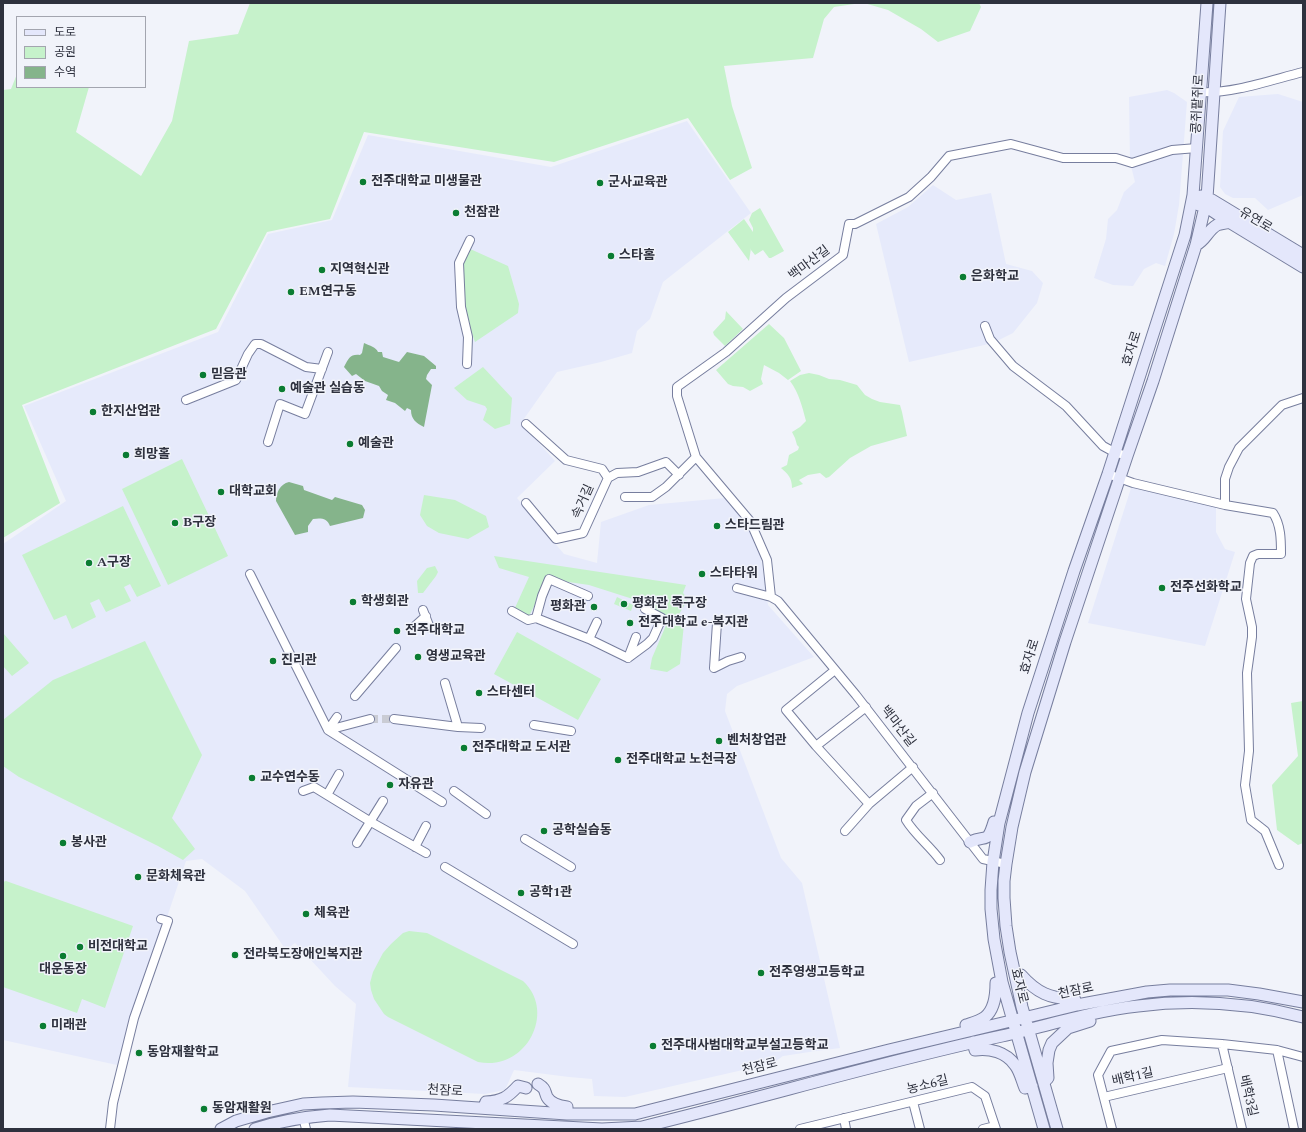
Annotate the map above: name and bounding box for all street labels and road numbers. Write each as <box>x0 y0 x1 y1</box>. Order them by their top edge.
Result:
street label: 콩쥐팥쥐로 <box>1190 74 1208 134</box>
street label: 유연로 <box>1236 205 1274 237</box>
street label: 백마산길 <box>786 243 834 285</box>
street label: 효자로 <box>1120 330 1146 368</box>
street label: 속거길 <box>570 482 598 522</box>
street label: 효자로 <box>1018 638 1044 676</box>
street label: 백마산길 <box>876 703 918 751</box>
street label: 효자로 <box>1006 967 1030 1005</box>
street label: 천잠로 <box>1057 981 1095 1003</box>
street label: 천잠로 <box>741 1056 779 1080</box>
street label: 배학1길 <box>1111 1066 1155 1090</box>
street label: 농소6길 <box>906 1073 950 1099</box>
street label: 배학3길 <box>1235 1074 1259 1118</box>
street label: 천잠로 <box>427 1083 463 1101</box>

